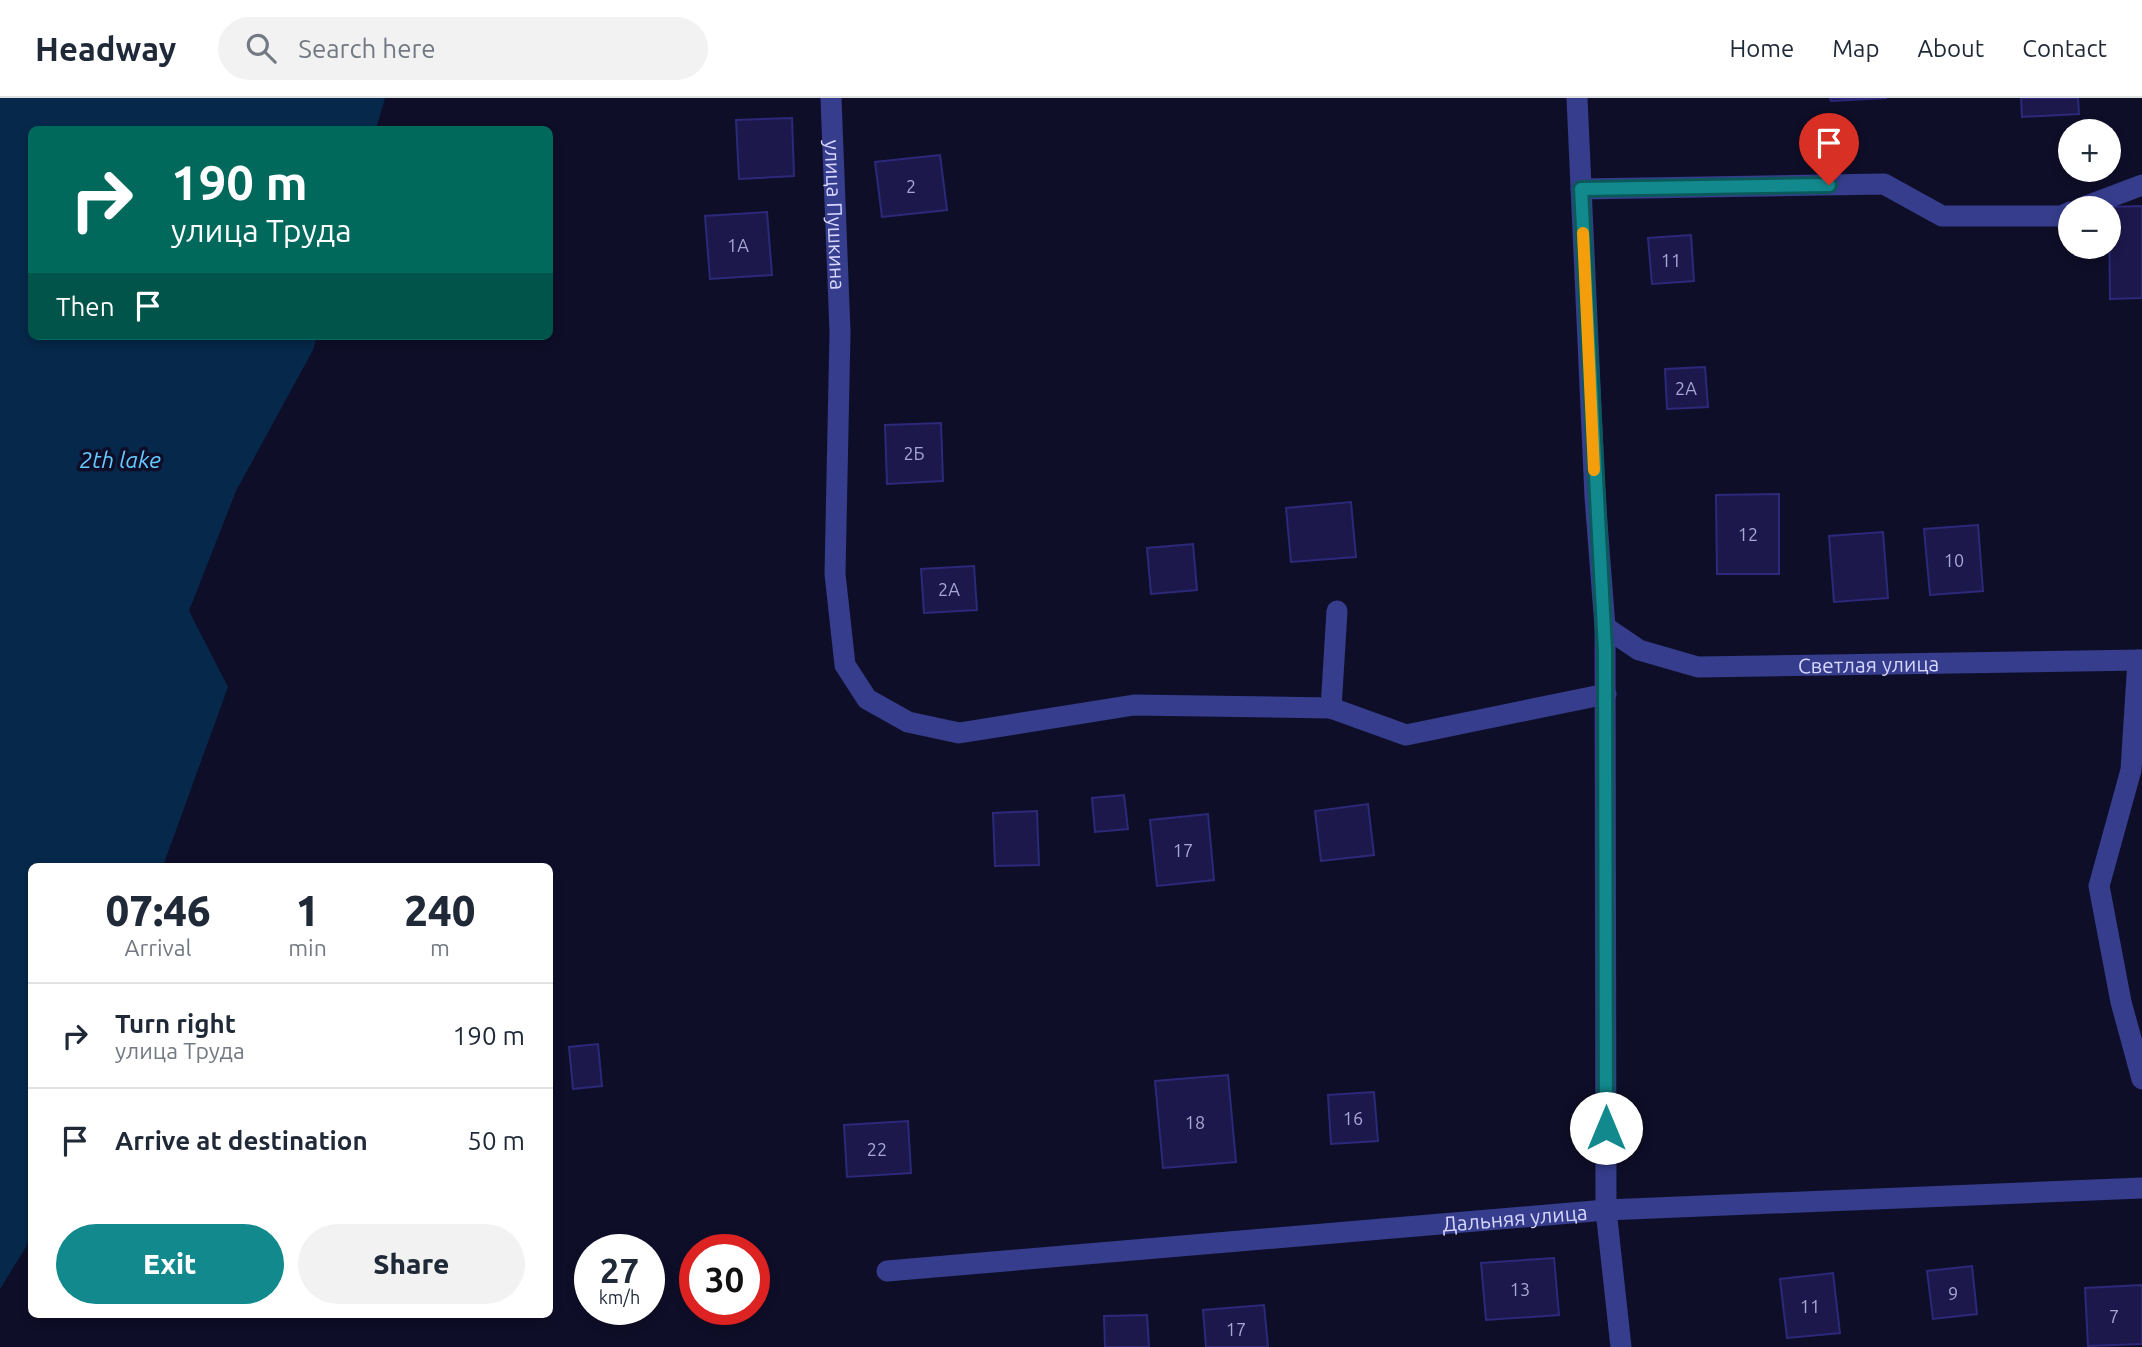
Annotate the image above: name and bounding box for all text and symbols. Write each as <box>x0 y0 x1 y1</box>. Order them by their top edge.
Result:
search box <box>218 17 708 80</box>
icon: search <box>242 29 280 67</box>
text: Headway <box>35 30 176 67</box>
text: Search here <box>298 34 436 63</box>
text: Home <box>1729 35 1794 62</box>
text: Map <box>1832 35 1879 62</box>
text: About <box>1917 35 1984 62</box>
text: Contact <box>2022 35 2107 62</box>
pin <box>1799 113 1859 185</box>
map controls <box>2058 119 2121 259</box>
button: + <box>2058 119 2121 182</box>
icon: arrive <box>1810 124 1848 162</box>
street label: улица Пушкина <box>821 139 850 290</box>
icon: right <box>56 154 147 245</box>
text: 190 m <box>171 154 308 209</box>
house number: 2 <box>906 176 916 196</box>
button: − <box>2058 196 2121 259</box>
text: улица Труда <box>171 212 352 248</box>
house number: 1А <box>727 235 749 255</box>
house number: 11 <box>1661 250 1681 270</box>
icon: arrive <box>129 287 167 325</box>
text: Then <box>56 292 115 321</box>
house number: 2А <box>1675 378 1697 398</box>
house number: 2Б <box>903 443 925 463</box>
water label: 2th lake <box>79 447 161 472</box>
house number: 12 <box>1738 524 1758 544</box>
house number: 10 <box>1944 550 1964 570</box>
house number: 2А <box>938 579 960 599</box>
street label: Светлая улица <box>1798 651 1939 677</box>
house number: 17 <box>1173 840 1193 860</box>
text: 07:46 <box>106 887 211 934</box>
text: 1 <box>296 887 319 934</box>
text: 240 <box>404 887 475 934</box>
text: Arrival <box>125 935 192 960</box>
text: min <box>288 935 327 960</box>
text: m <box>430 935 450 960</box>
text: Turn right <box>115 1009 236 1038</box>
icon: right <box>56 1017 94 1055</box>
text: 190 m <box>453 1021 525 1050</box>
text: улица Труда <box>115 1038 245 1063</box>
position arrow <box>1569 1091 1643 1165</box>
house number: 16 <box>1343 1108 1363 1128</box>
house number: 18 <box>1185 1112 1205 1132</box>
icon: arrive <box>56 1122 94 1160</box>
text: Arrive at destination <box>115 1126 368 1155</box>
text: 50 m <box>467 1126 525 1155</box>
house number: 22 <box>867 1139 887 1159</box>
street label: Дальняя улица <box>1441 1200 1588 1236</box>
button: Exit <box>56 1224 284 1304</box>
button: Share <box>298 1224 525 1304</box>
speed limit sign: 30 <box>679 1234 770 1325</box>
text: 27 <box>600 1250 639 1290</box>
house number: 13 <box>1510 1279 1530 1299</box>
house number: 9 <box>1948 1283 1958 1303</box>
text: km/h <box>599 1287 640 1307</box>
house number: 11 <box>1800 1296 1820 1316</box>
house number: 7 <box>2109 1306 2119 1326</box>
house number: 17 <box>1226 1319 1246 1339</box>

